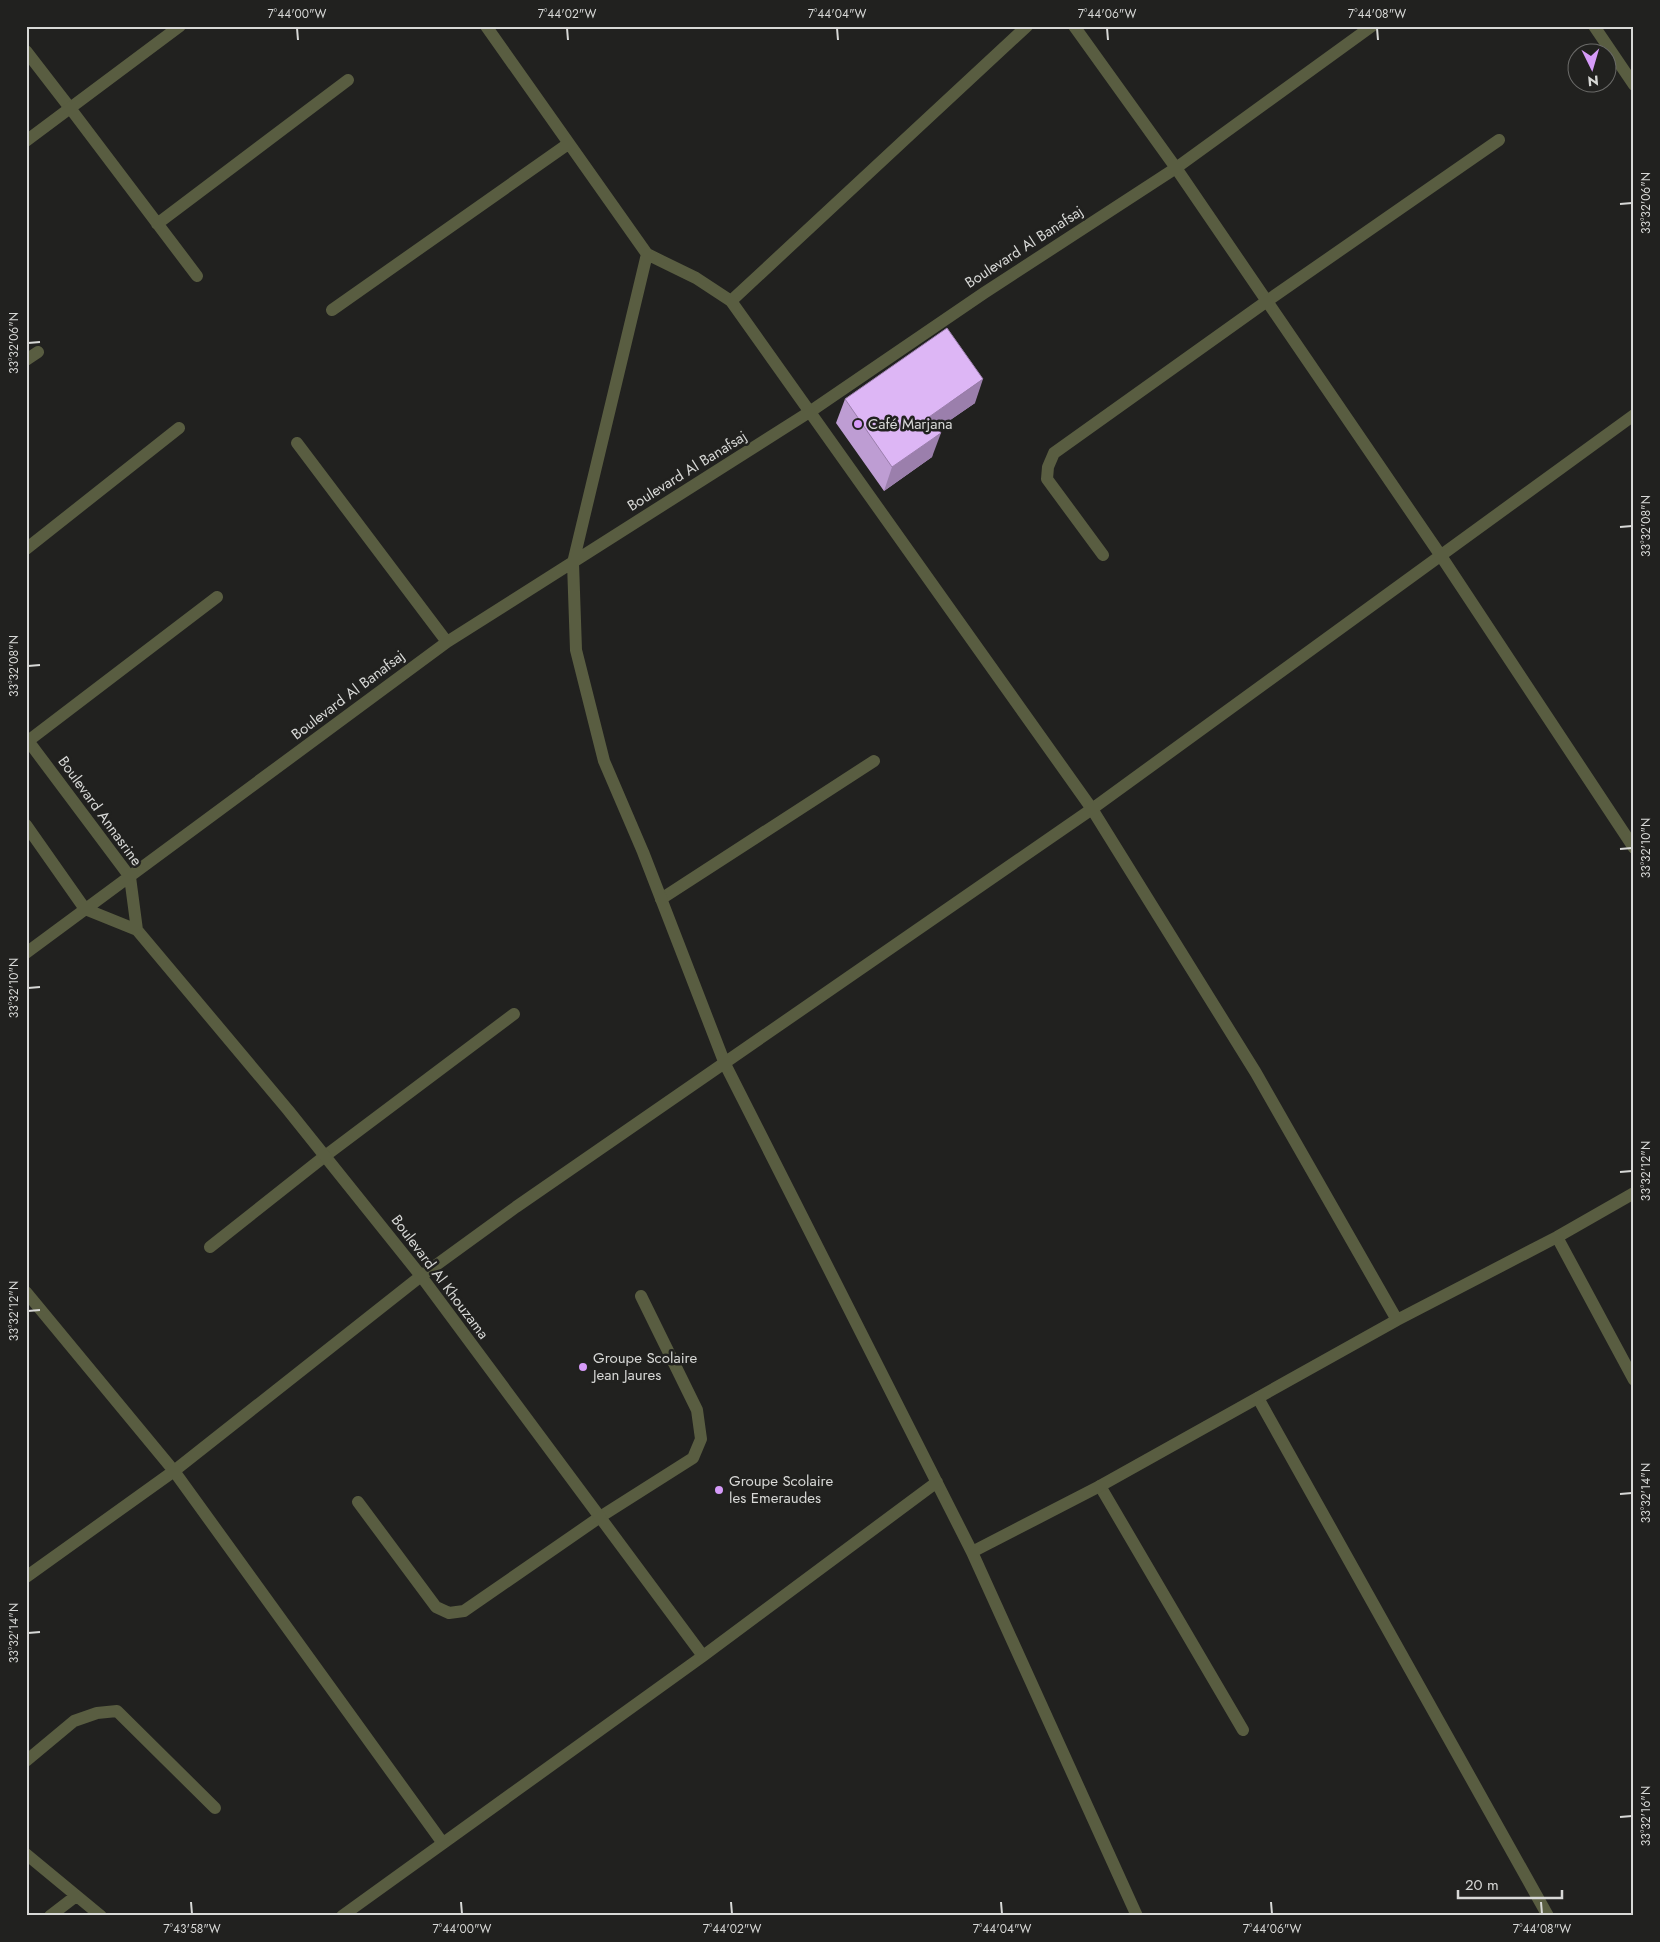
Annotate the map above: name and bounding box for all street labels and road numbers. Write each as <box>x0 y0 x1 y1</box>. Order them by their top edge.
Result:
street label: Boulevard Al Banafsaj <box>960 200 1088 294</box>
street label: Boulevard Al Banafsaj <box>623 425 751 517</box>
street label: Boulevard Al Banafsaj <box>287 645 409 745</box>
street label: Boulevard Annasrine <box>53 752 148 871</box>
street label: Boulevard Al Khouzama <box>386 1210 494 1344</box>

